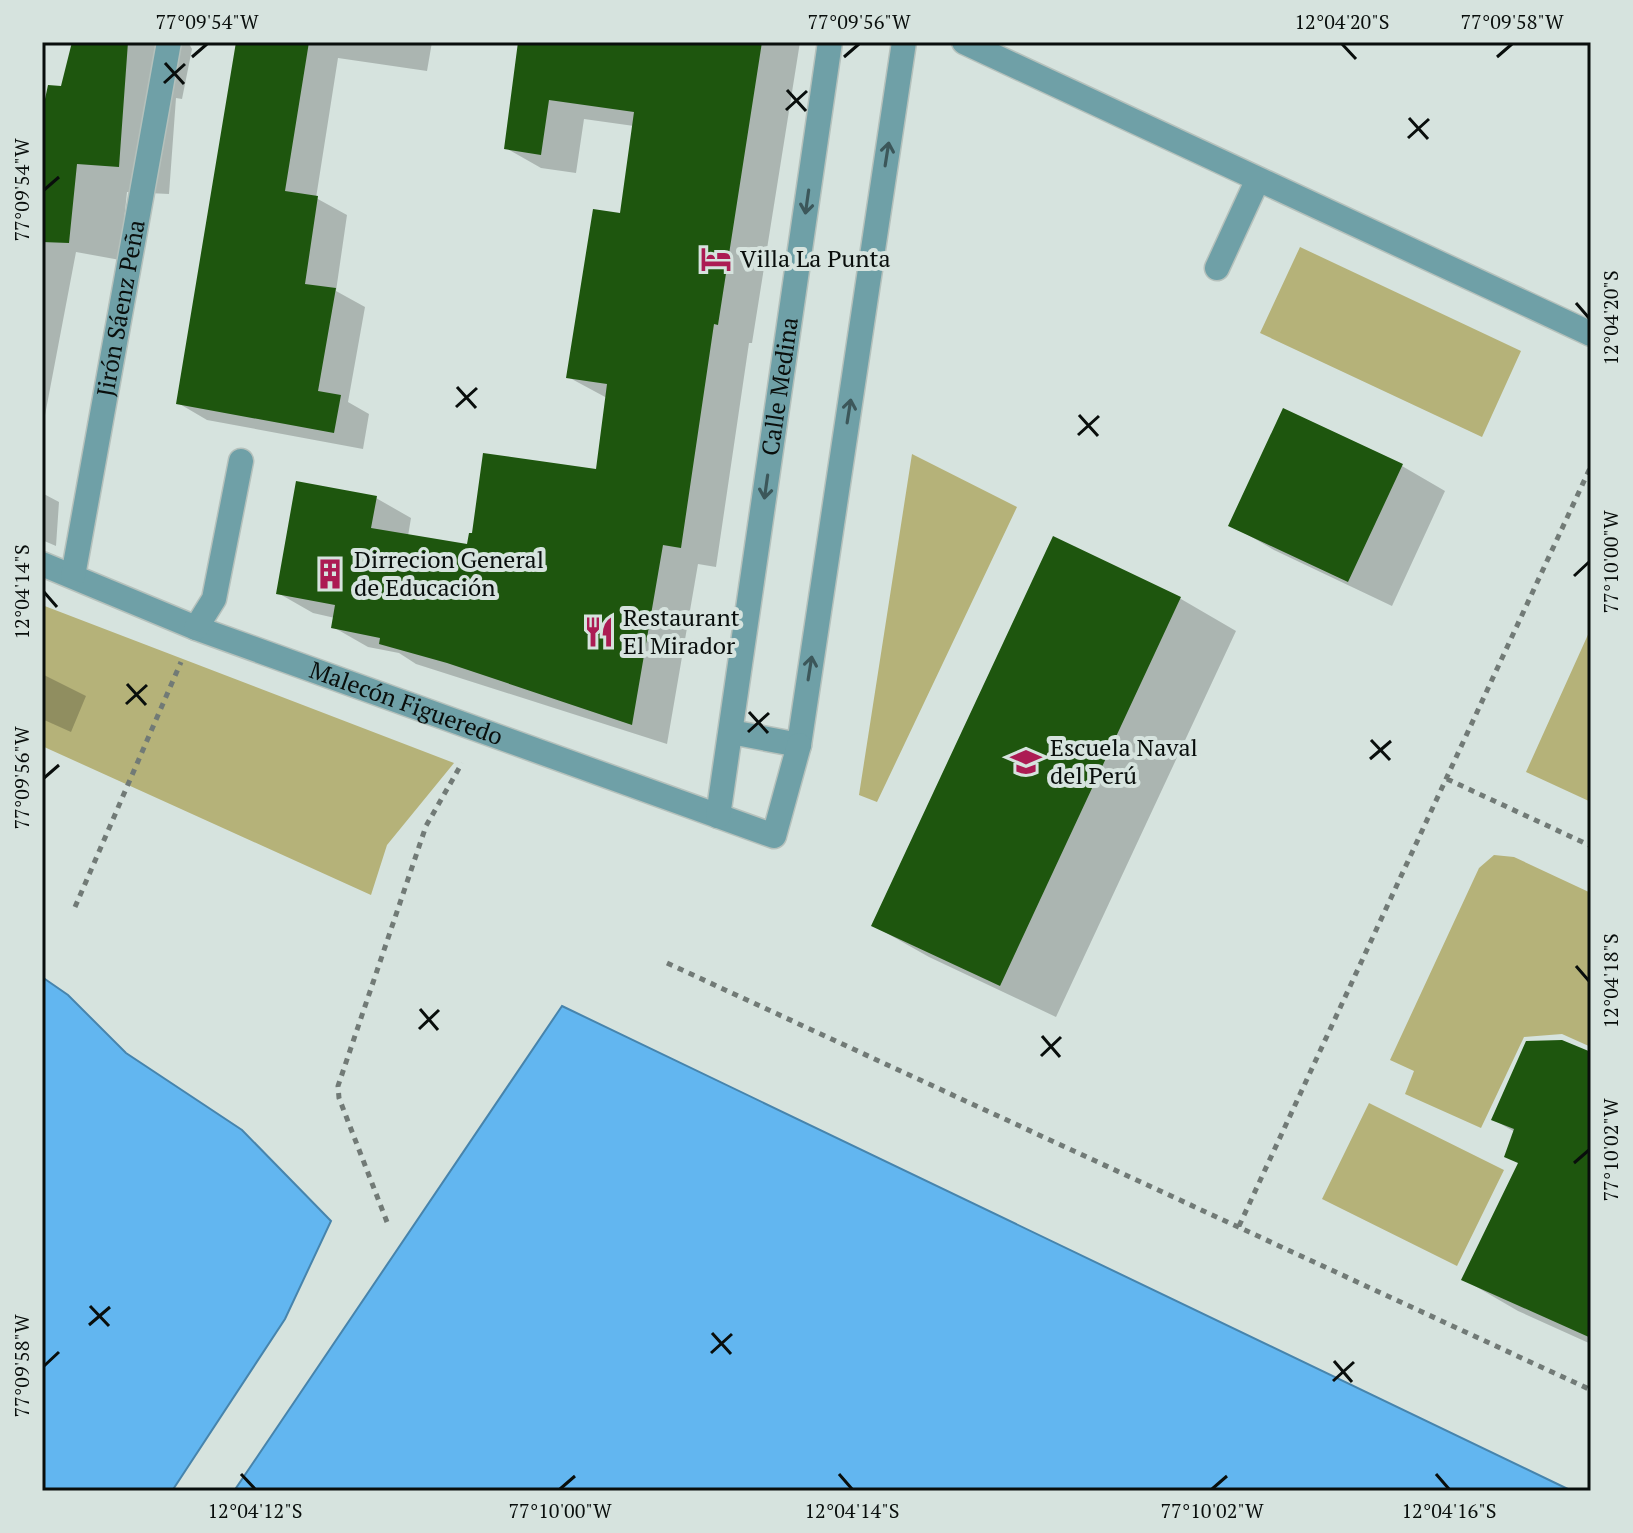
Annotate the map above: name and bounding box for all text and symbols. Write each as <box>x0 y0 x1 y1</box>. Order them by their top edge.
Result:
text: 77°09'54"W <box>155 8 259 35</box>
text: 77°09'56"W <box>807 8 911 35</box>
text: 12°04'20"S <box>1294 8 1390 35</box>
text: 77°09'58"W <box>1460 8 1564 35</box>
text: 77°09'54"W <box>8 138 35 242</box>
one-way arrow <box>881 142 896 167</box>
one-way arrow <box>799 189 814 214</box>
street label: Jirón Sáenz Peña <box>89 217 152 399</box>
hotel icon: Villa La Punta <box>699 242 733 276</box>
place label: Villa La Punta <box>740 242 891 274</box>
text: 12°04'20"S <box>1597 270 1624 366</box>
street label: Calle Medina <box>753 315 805 458</box>
one-way arrow <box>842 399 857 424</box>
one-way arrow <box>758 474 773 500</box>
text: 77°10'00"W <box>1597 510 1624 614</box>
place label: Dirrecion General de Educación <box>354 543 544 603</box>
text: 12°04'14"S <box>8 544 35 640</box>
building icon: Dirrecion General de Educación <box>313 557 347 591</box>
place label: Restaurant El Mirador <box>623 601 740 661</box>
restaurant icon: Restaurant El Mirador <box>582 615 616 649</box>
street label: Malecón Figueredo <box>305 653 507 752</box>
one-way arrow <box>803 656 818 681</box>
text: 77°09'56"W <box>8 726 35 830</box>
place label: Escuela Naval del Perú <box>1050 731 1198 791</box>
school or university icon: Escuela Naval del Perú <box>1009 745 1043 779</box>
text: 12°04'18"S <box>1597 933 1624 1029</box>
text: 77°10'02"W <box>1597 1098 1624 1202</box>
text: 77°09'58"W <box>8 1314 35 1418</box>
text: 12°04'12"S <box>207 1497 303 1524</box>
text: 77°10'00"W <box>508 1497 612 1524</box>
text: 12°04'14"S <box>804 1497 900 1524</box>
text: 77°10'02"W <box>1160 1497 1264 1524</box>
text: 12°04'16"S <box>1401 1497 1497 1524</box>

